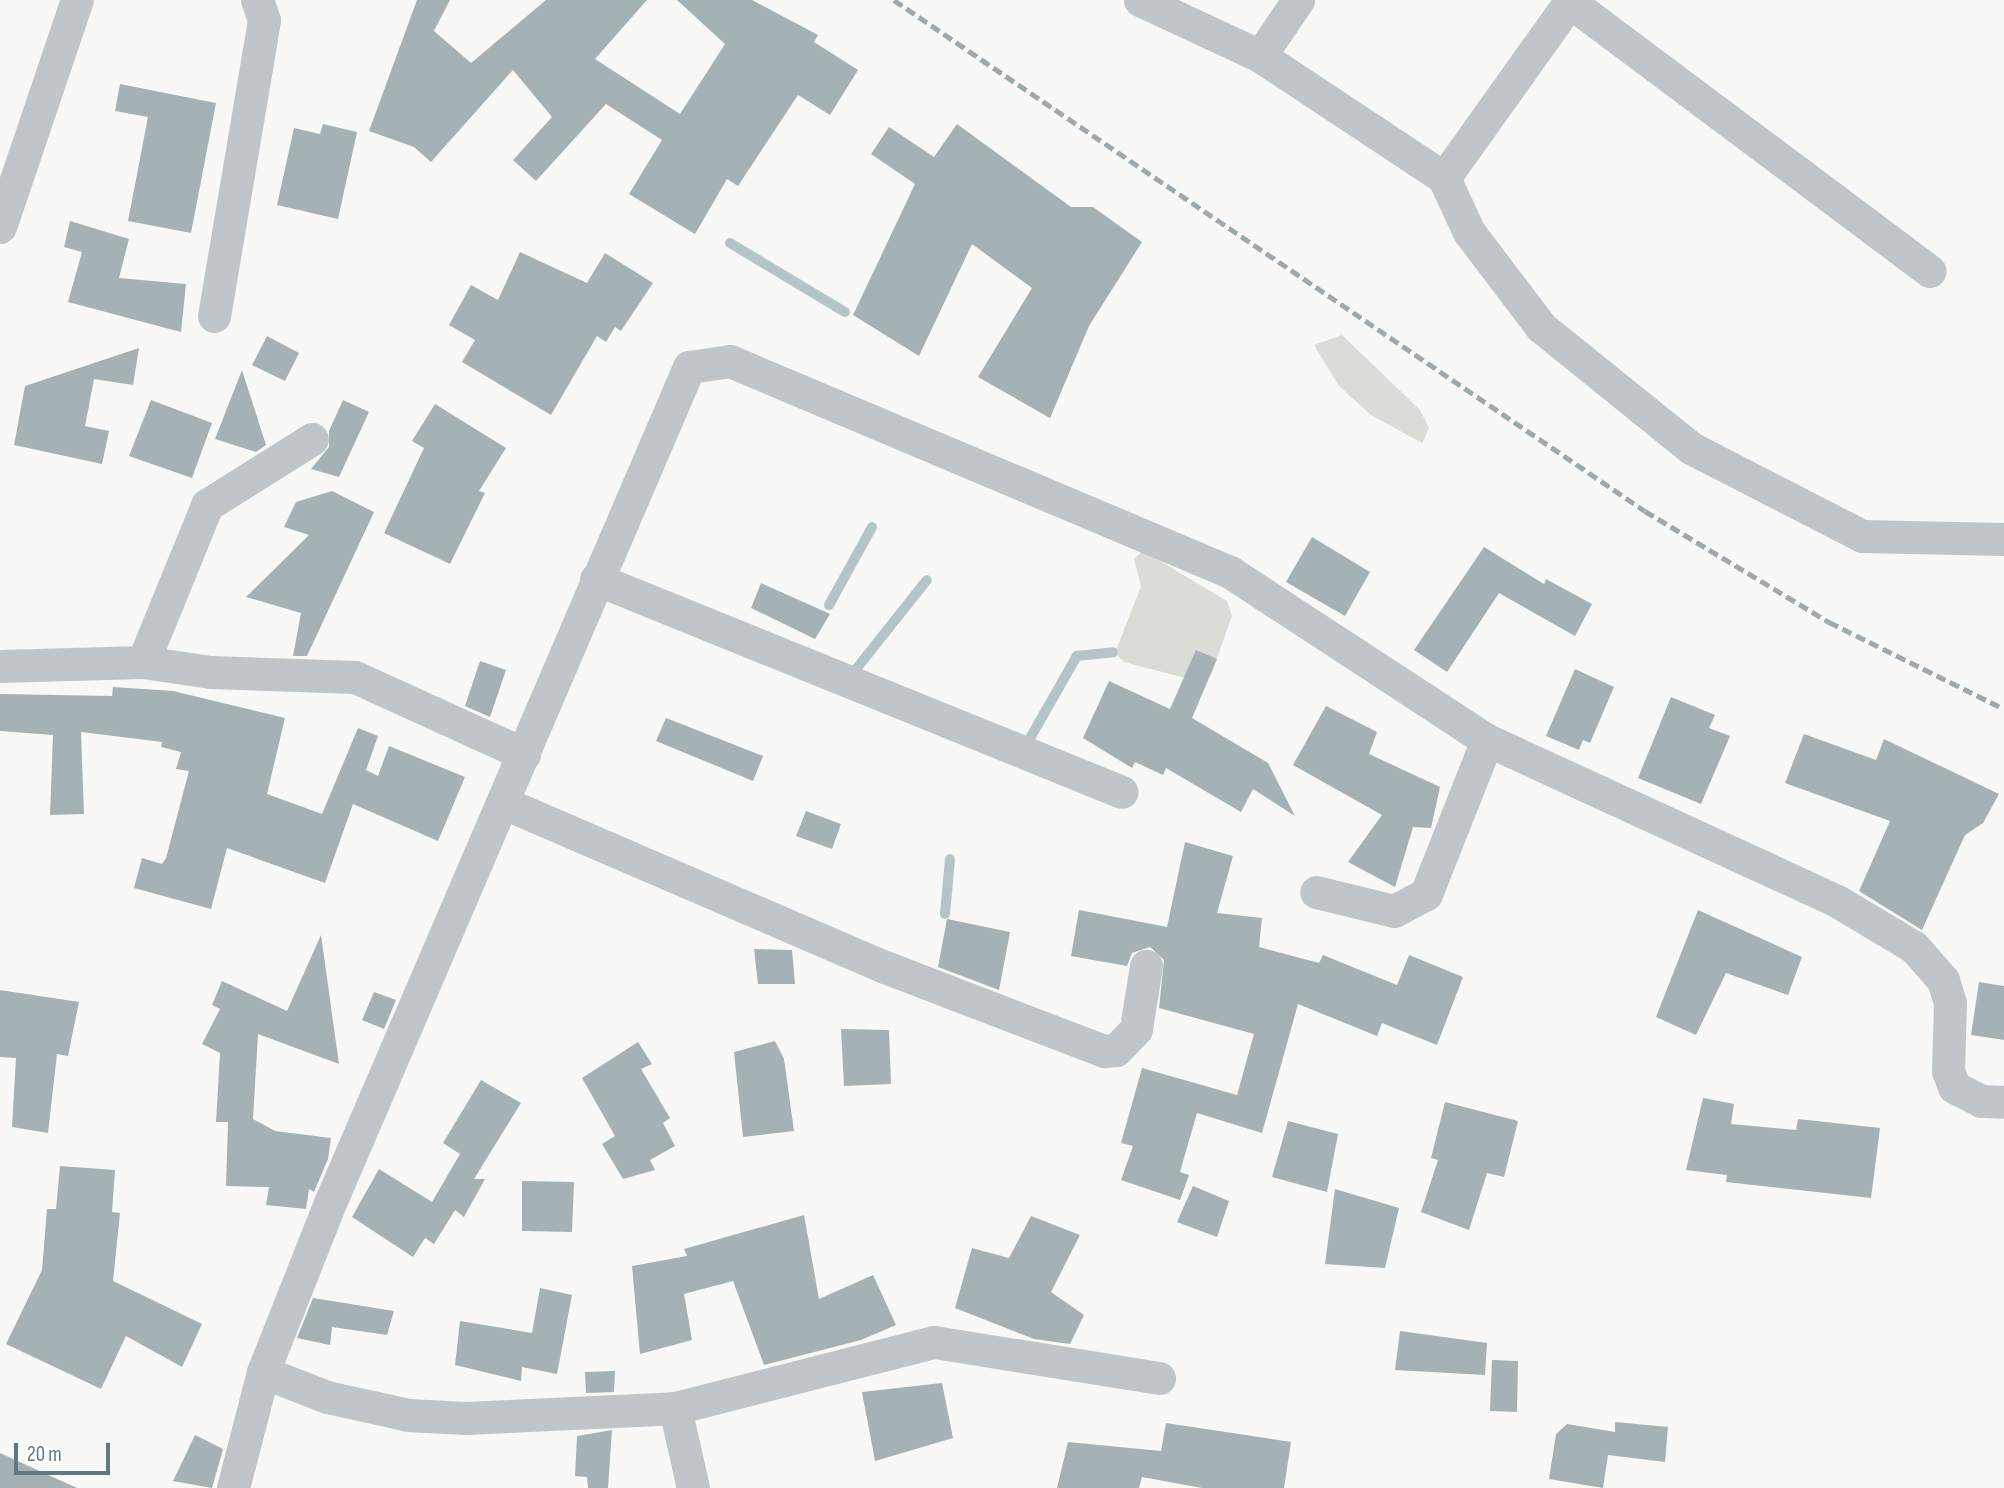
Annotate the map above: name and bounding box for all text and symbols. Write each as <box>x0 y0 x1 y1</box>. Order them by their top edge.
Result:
scale bar <box>18 1428 114 1472</box>
text: 20 m <box>27 1442 62 1467</box>

